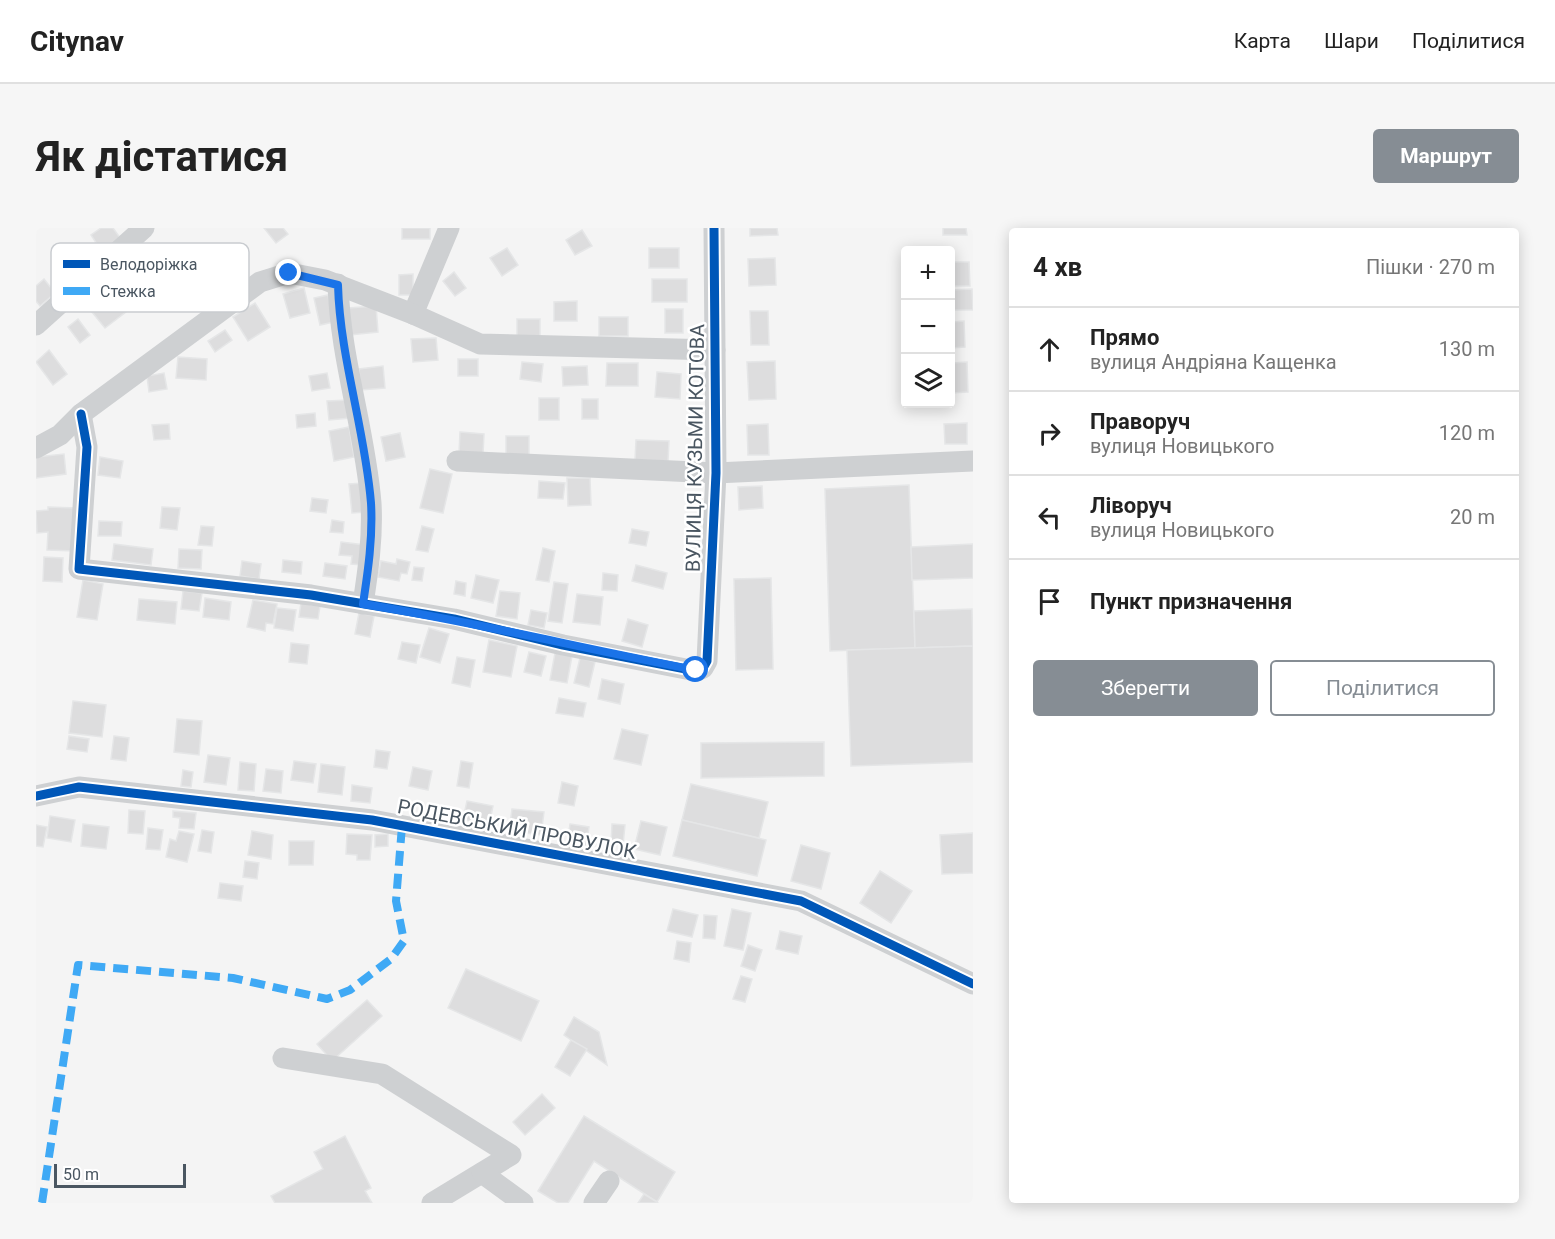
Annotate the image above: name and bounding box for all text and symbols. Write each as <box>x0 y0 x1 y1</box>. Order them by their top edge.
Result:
text: Citynav <box>30 25 124 58</box>
text: Карта <box>1234 29 1291 53</box>
text: Шари <box>1324 29 1379 53</box>
text: Поділитися <box>1412 29 1525 53</box>
button: Маршрут <box>1373 129 1519 183</box>
text: Як дістатися <box>36 132 288 181</box>
legend <box>51 243 249 312</box>
map controls <box>901 246 955 408</box>
button: + <box>901 246 955 300</box>
text: 4 хв <box>1033 252 1082 282</box>
text: Велодоріжка <box>100 255 198 274</box>
text: Пішки · 270 m <box>1366 255 1495 279</box>
route end <box>275 259 301 285</box>
text: Стежка <box>100 282 156 301</box>
button: − <box>901 300 955 354</box>
street label: ВУЛИЦЯ КУЗЬМИ КОТОВА <box>681 324 709 572</box>
text: Прямо <box>1090 325 1159 350</box>
icon: ahead <box>1033 333 1066 366</box>
text: 130 m <box>1439 337 1495 361</box>
text: вулиця Андріяна Кащенка <box>1090 350 1337 374</box>
button: layers <box>901 354 955 408</box>
text: Праворуч <box>1090 409 1190 434</box>
icon: right <box>1033 417 1066 450</box>
text: 120 m <box>1439 421 1495 445</box>
text: вулиця Новицького <box>1090 434 1274 458</box>
text: Ліворуч <box>1090 493 1172 518</box>
icon: left <box>1033 501 1066 534</box>
text: 20 m <box>1450 505 1495 529</box>
text: вулиця Новицького <box>1090 518 1274 542</box>
icon: arrive <box>1033 585 1066 618</box>
text: Пункт призначення <box>1090 589 1292 614</box>
route start <box>682 656 708 682</box>
button: Зберегти <box>1033 660 1258 716</box>
button: Поділитися <box>1270 660 1495 716</box>
street label: РОДЕВСЬКИЙ ПРОВУЛОК <box>396 794 639 864</box>
scale bar <box>54 1161 186 1188</box>
text: 50 m <box>63 1165 99 1184</box>

